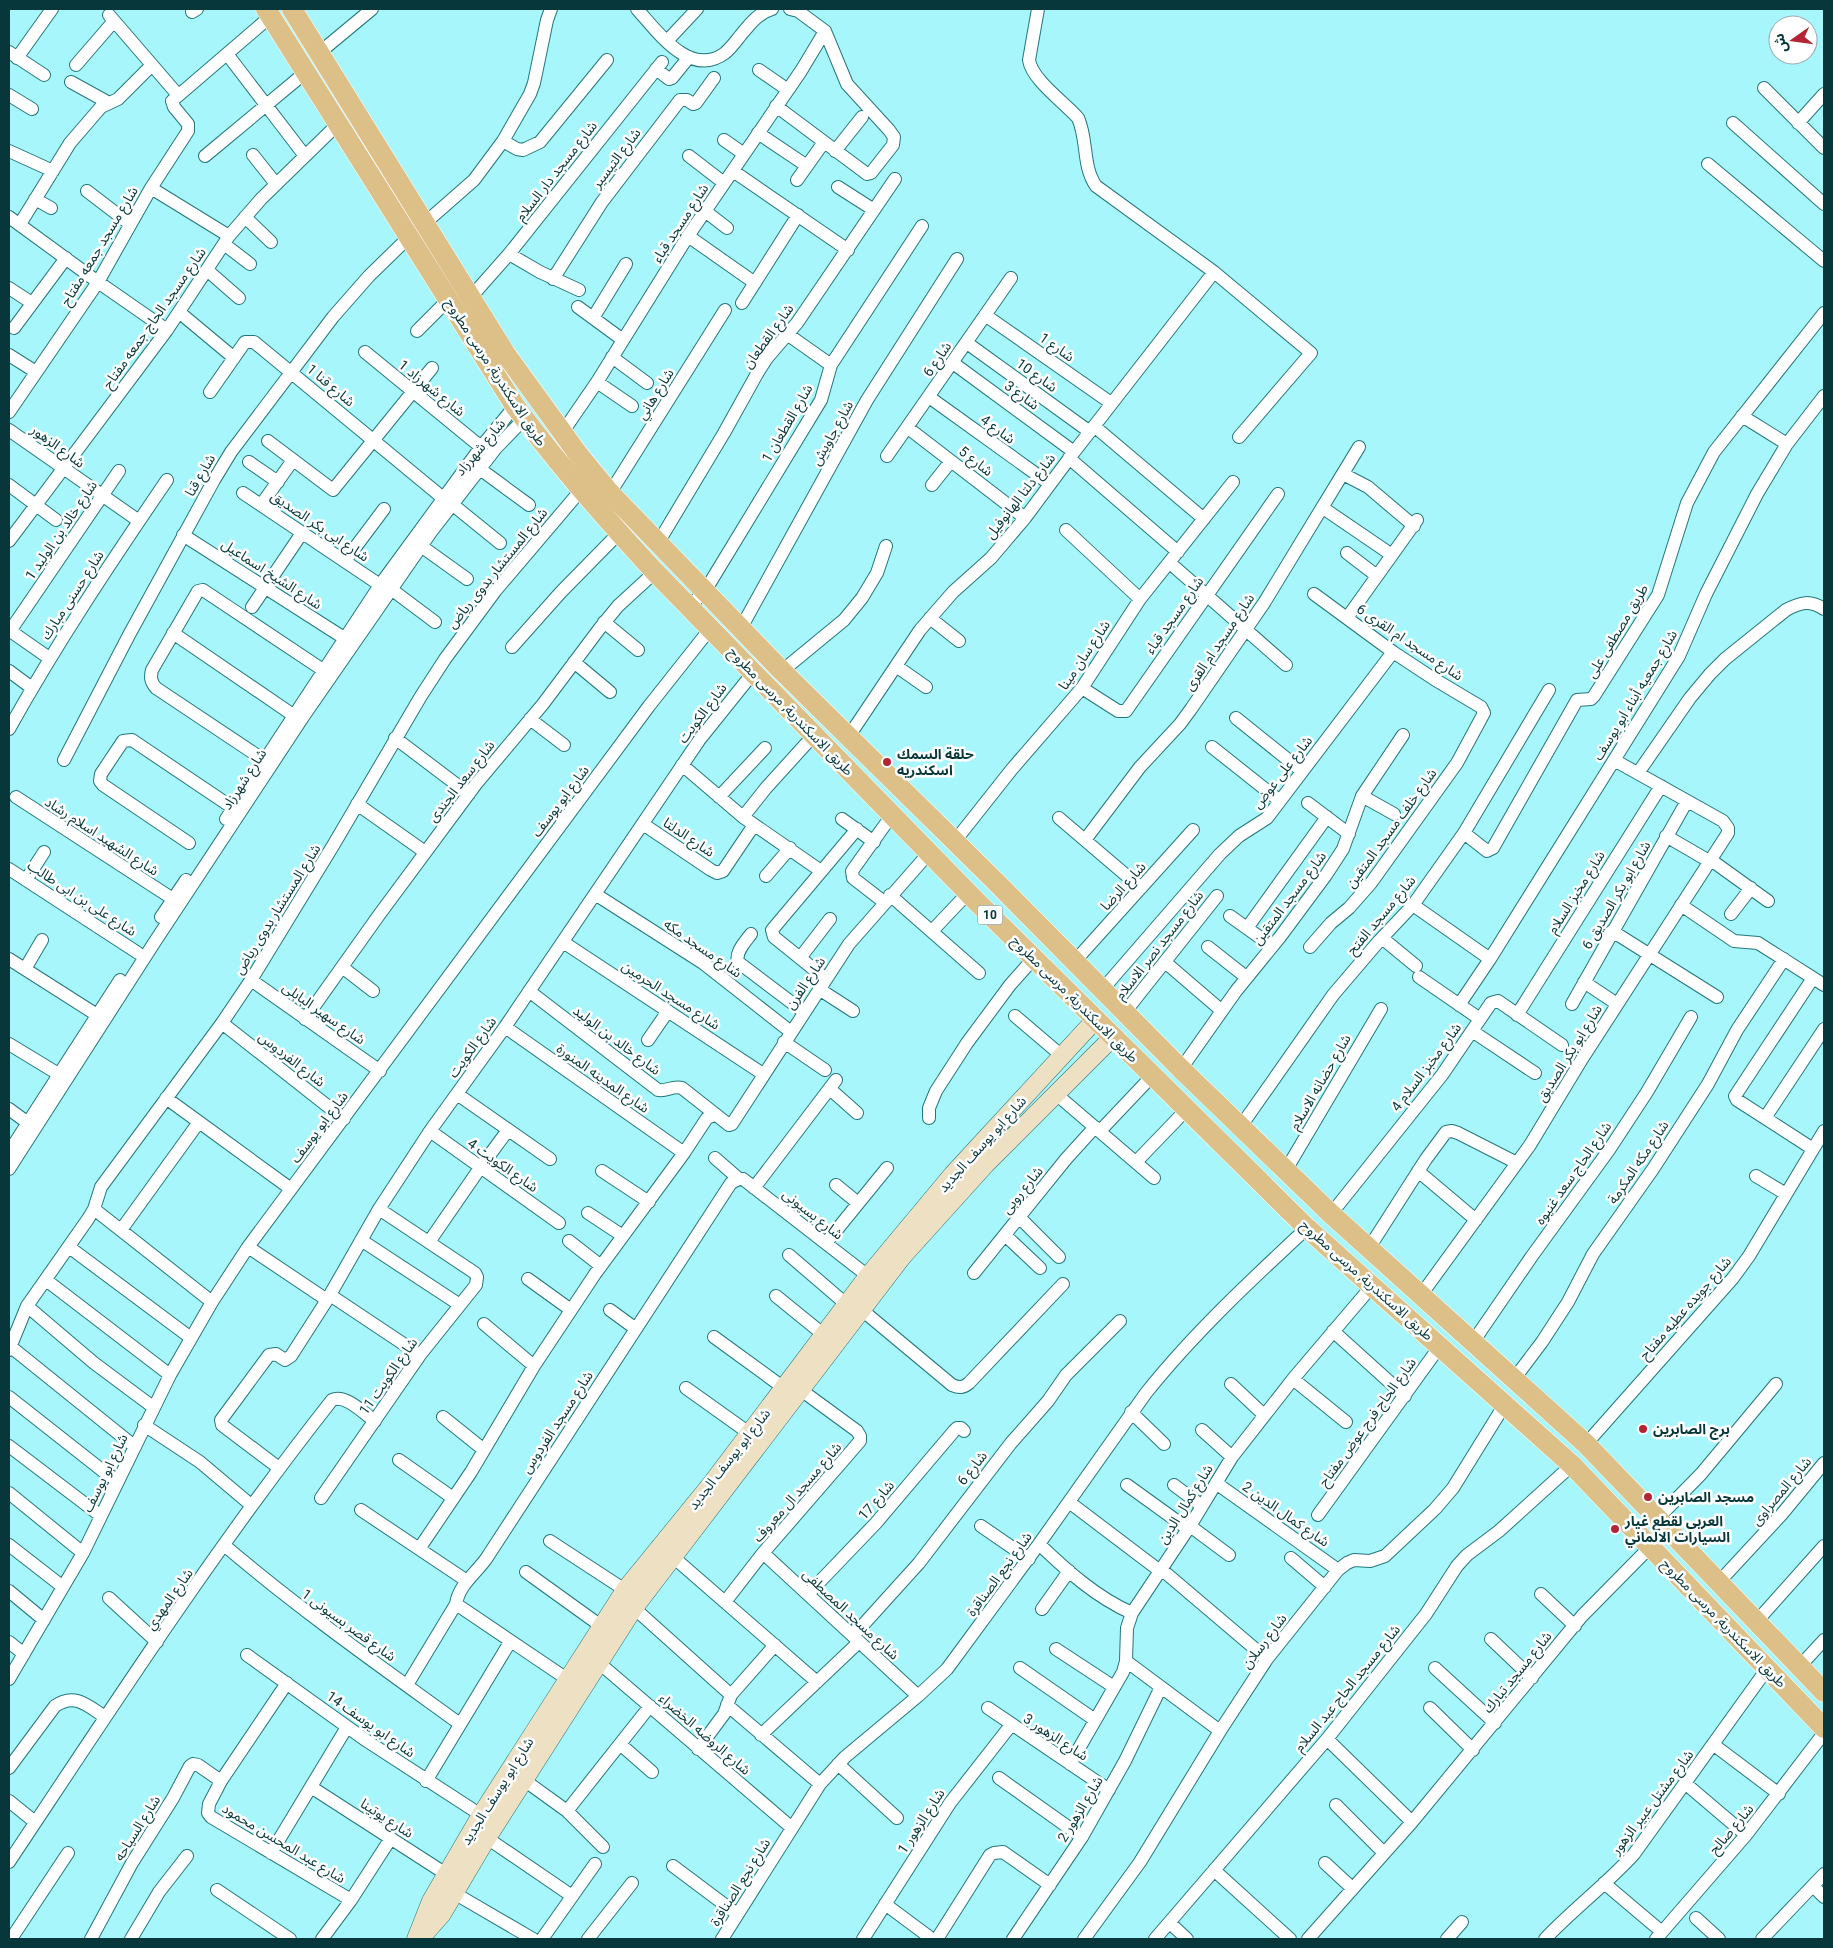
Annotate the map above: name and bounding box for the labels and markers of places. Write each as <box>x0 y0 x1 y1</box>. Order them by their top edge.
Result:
place label: حلقة السمك اسكندريه <box>897 746 974 779</box>
marker: حلقة السمك اسكندريه <box>881 756 893 768</box>
place label: برج الصابرين <box>1653 1421 1730 1440</box>
marker: برج الصابرين <box>1637 1423 1649 1435</box>
place label: مسجد الصابرين <box>1658 1489 1754 1506</box>
marker: مسجد الصابرين <box>1642 1491 1654 1503</box>
place label: العربي لقطع غيار السيارات الالماني <box>1624 1513 1730 1548</box>
marker: العربي لقطع غيار السيارات الالماني <box>1609 1523 1621 1535</box>

